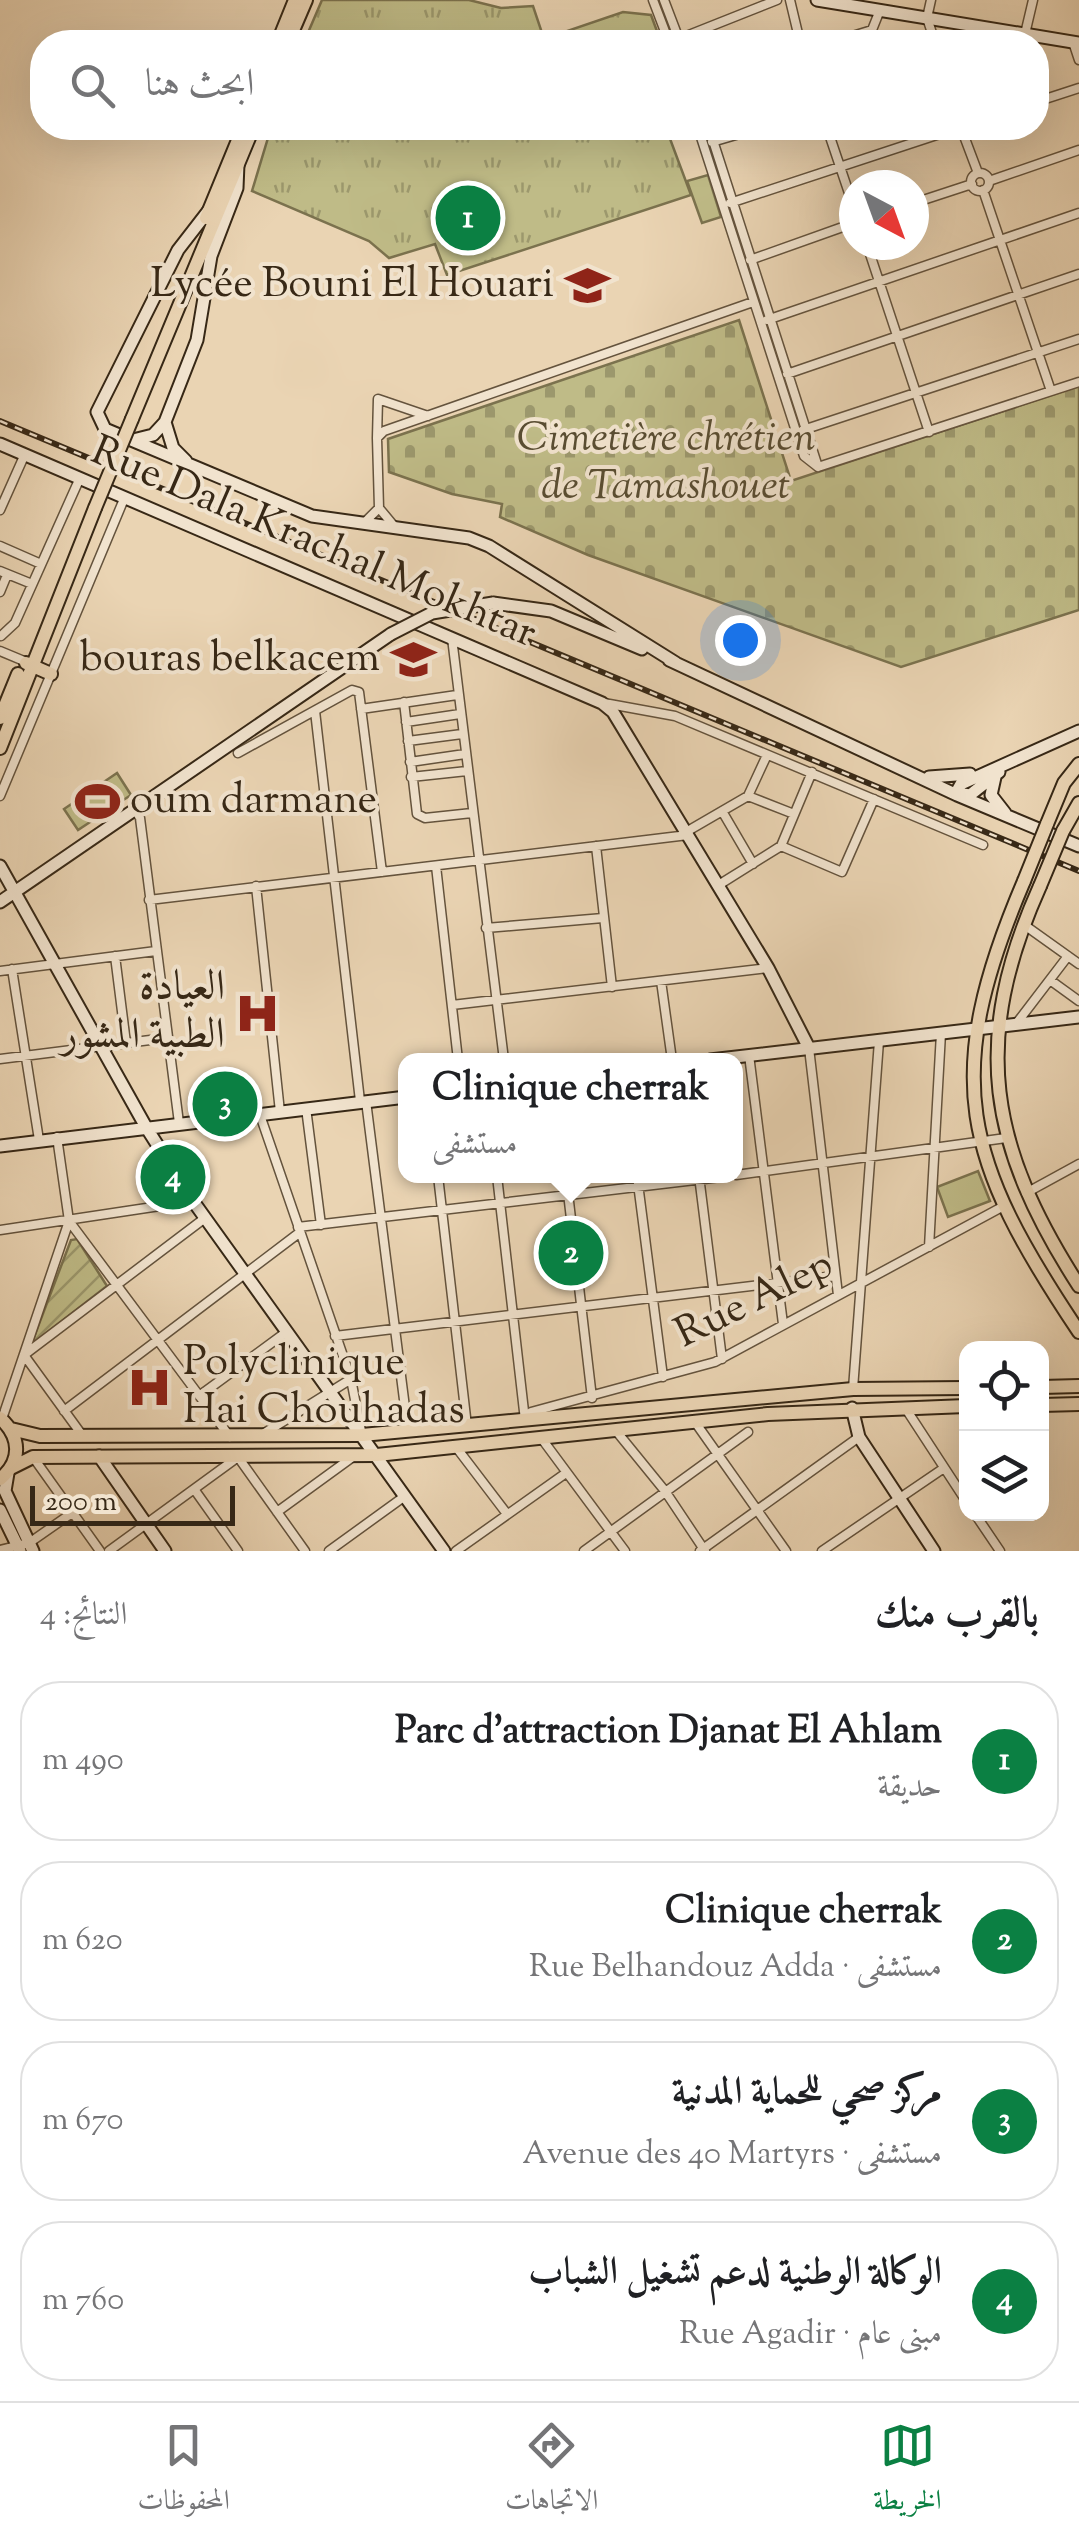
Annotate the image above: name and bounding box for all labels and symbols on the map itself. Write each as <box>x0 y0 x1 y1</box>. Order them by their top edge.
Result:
north arrow <box>839 170 929 260</box>
pin: 1 <box>436 180 500 256</box>
place label: Lycée Bouni El Houari <box>151 256 554 316</box>
school or university icon: Lycée Bouni El Houari <box>563 262 611 310</box>
park label: Cimetière chrétien de Tamashouet <box>517 410 815 518</box>
street label: Rue Dala Krachal Mokhtar <box>81 423 545 665</box>
your location <box>715 615 766 666</box>
place label: bouras belkacem <box>80 630 380 690</box>
school or university icon: bouras belkacem <box>389 636 437 684</box>
place label: oum darmane <box>130 772 377 832</box>
sports icon: oum darmane <box>73 778 121 826</box>
place label: العيادة الطبية المشور <box>57 959 225 1067</box>
hospital icon: العيادة الطبية المشور <box>234 989 282 1037</box>
pin: 3 <box>192 1066 258 1142</box>
pin: 4 <box>140 1140 206 1214</box>
pin: 2 <box>538 1216 604 1290</box>
street label: Rue Alep <box>666 1237 844 1365</box>
place label: Polyclinique Hai Chouhadas <box>183 1334 465 1442</box>
hospital icon: Polyclinique Hai Chouhadas <box>126 1364 174 1412</box>
scale bar <box>30 1481 235 1526</box>

